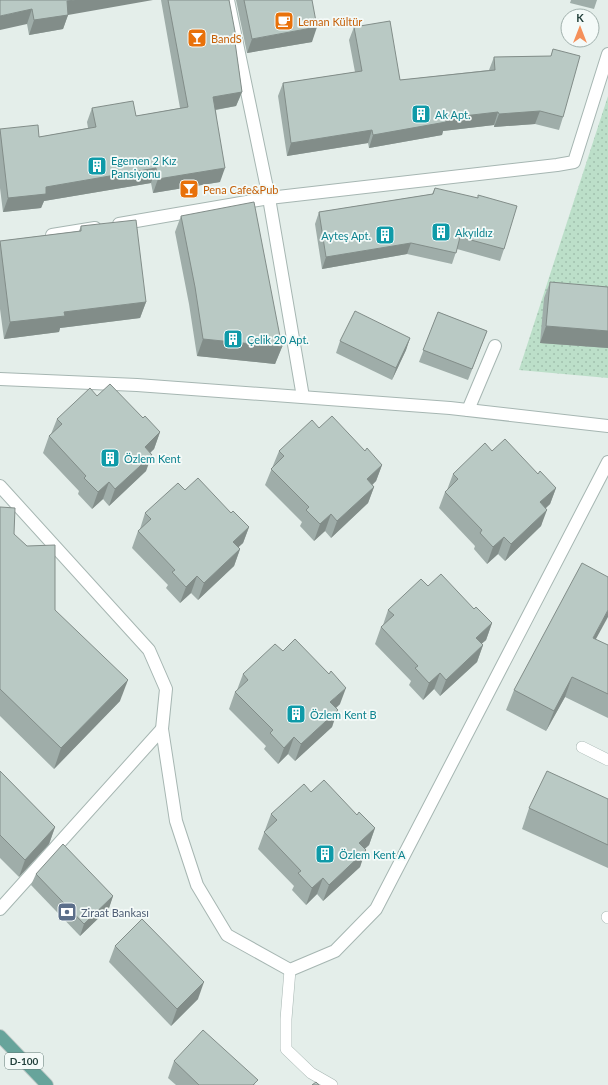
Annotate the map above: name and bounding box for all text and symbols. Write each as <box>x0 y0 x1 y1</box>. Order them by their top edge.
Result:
north arrow <box>560 8 600 48</box>
cafe icon: Leman Kültür <box>273 10 295 32</box>
text: K <box>576 11 584 24</box>
place label: Leman Kültür <box>298 15 362 28</box>
bar icon: BandS <box>186 27 208 49</box>
place label: BandS <box>211 32 242 45</box>
building icon: Ak Apt. <box>410 103 432 125</box>
place label: Ak Apt. <box>435 108 471 121</box>
place label: Egemen 2 Kız Pansiyonu <box>111 154 177 180</box>
building icon: Egemen 2 Kız Pansiyonu <box>86 155 108 177</box>
bar icon: Pena Cafe&Pub <box>178 178 200 200</box>
place label: Pena Cafe&Pub <box>203 183 278 196</box>
building icon: Akyıldız <box>430 221 452 243</box>
building icon: Ayteş Apt. <box>374 224 396 246</box>
place label: Akyıldız <box>455 226 493 239</box>
place label: Ayteş Apt. <box>321 229 371 242</box>
building icon: Çelik 20 Apt. <box>222 328 244 350</box>
place label: Çelik 20 Apt. <box>247 333 309 346</box>
building icon: Özlem Kent <box>99 447 121 469</box>
place label: Özlem Kent <box>124 452 181 465</box>
building icon: Özlem Kent B <box>285 703 307 725</box>
place label: Özlem Kent B <box>310 708 377 721</box>
building icon: Özlem Kent A <box>314 843 336 865</box>
place label: Özlem Kent A <box>339 848 406 861</box>
bank icon: Ziraat Bankası <box>56 901 78 923</box>
place label: Ziraat Bankası <box>81 906 149 919</box>
road number: D-100 <box>5 1053 43 1069</box>

